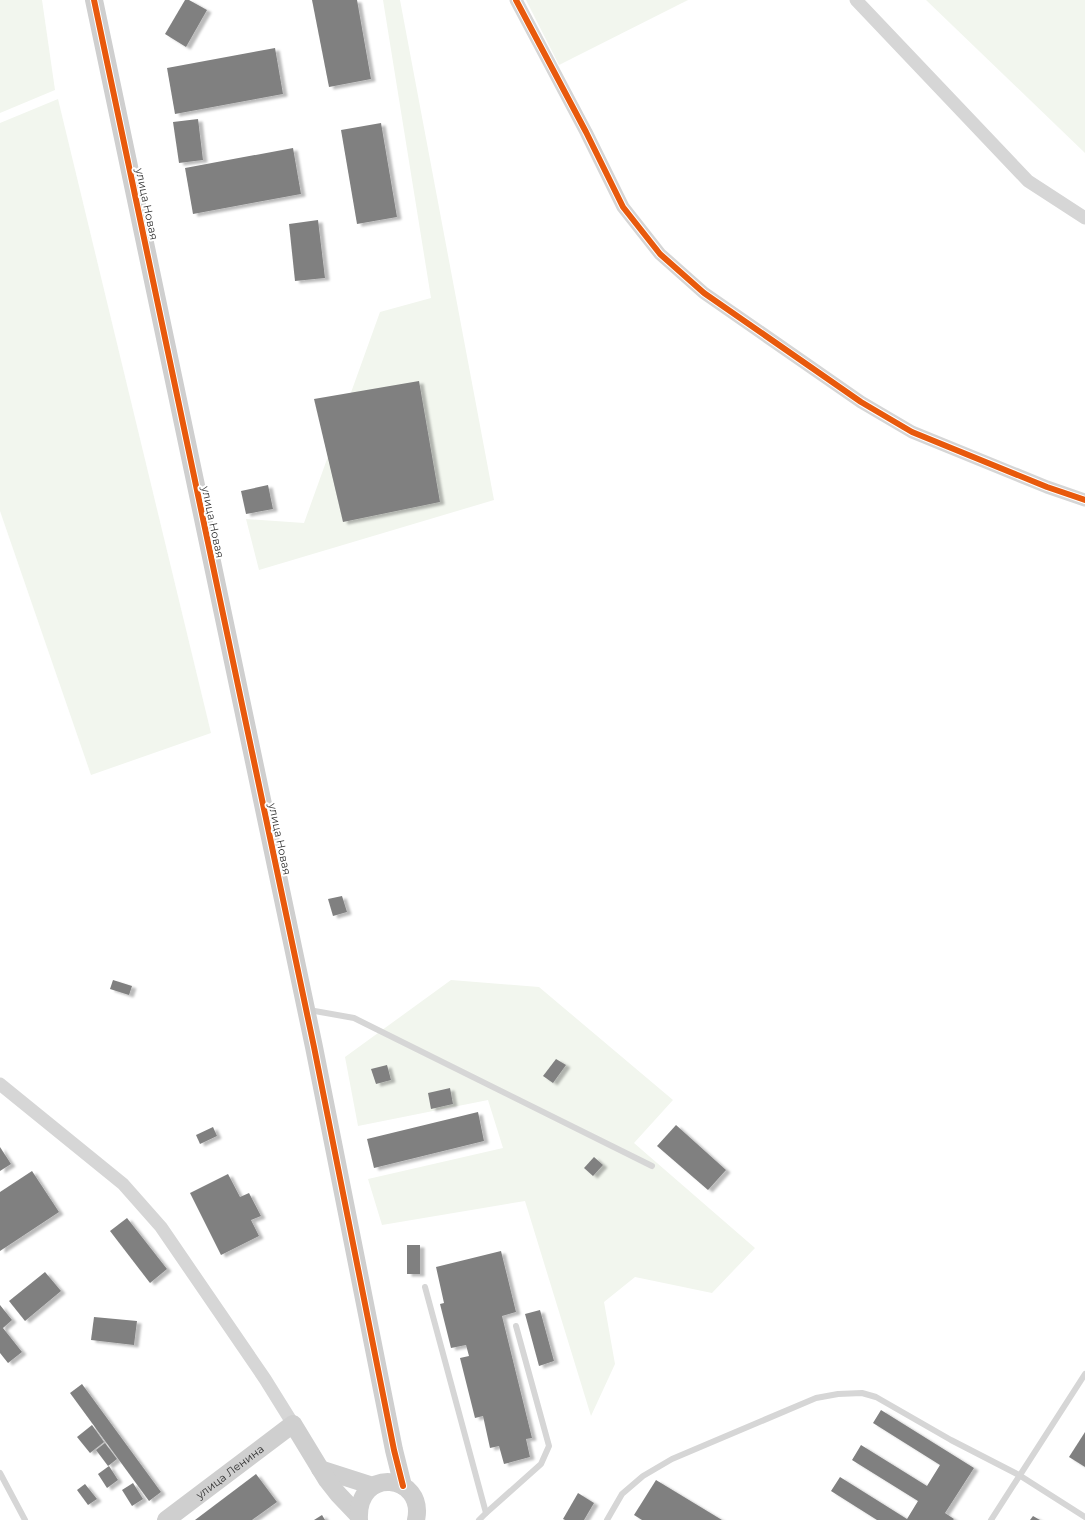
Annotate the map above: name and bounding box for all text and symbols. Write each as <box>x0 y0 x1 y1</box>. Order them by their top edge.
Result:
street label: улица Новая <box>132 166 161 241</box>
street label: улица Новая <box>198 484 227 559</box>
street label: улица Новая <box>265 801 294 876</box>
street label: улица Ленина <box>192 1442 267 1503</box>

